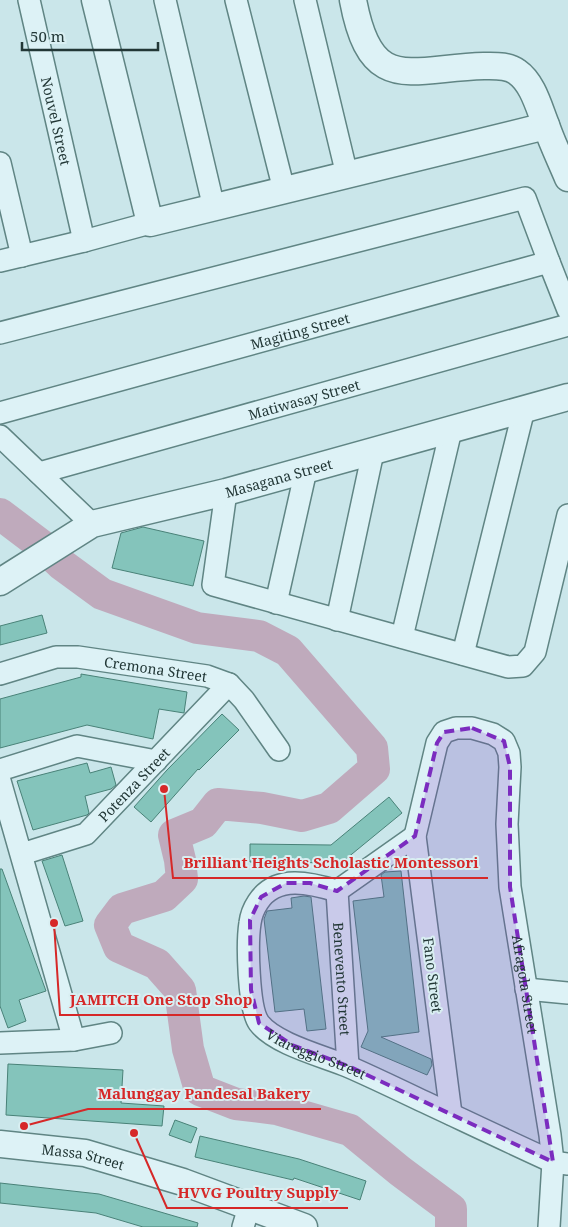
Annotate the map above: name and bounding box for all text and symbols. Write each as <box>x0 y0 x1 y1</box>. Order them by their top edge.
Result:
scale bar <box>22 20 159 52</box>
text: 50 m <box>30 26 65 46</box>
street label: Nouvel Street <box>37 75 76 167</box>
street label: Magiting Street <box>248 308 352 353</box>
street label: Matiwasay Street <box>246 374 362 424</box>
street label: Masagana Street <box>223 453 334 501</box>
street label: Cremona Street <box>103 651 208 685</box>
street label: Potenza Street <box>94 743 174 825</box>
callout: Brilliant Heights Scholastic Montessori <box>173 848 488 878</box>
text: Brilliant Heights Scholastic Montessori <box>183 852 479 872</box>
street label: Benevento Street <box>329 922 356 1036</box>
street label: Afragola Street <box>508 933 543 1035</box>
street label: Fano Street <box>419 936 447 1014</box>
callout: JAMITCH One Stop Shop <box>60 985 262 1015</box>
text: JAMITCH One Stop Shop <box>69 989 252 1009</box>
street label: Viareggio Street <box>263 1024 370 1083</box>
callout: Malunggay Pandesal Bakery <box>88 1079 321 1109</box>
text: Malunggay Pandesal Bakery <box>98 1083 311 1103</box>
street label: Massa Street <box>41 1139 127 1174</box>
callout: HVVG Poultry Supply <box>167 1178 348 1208</box>
text: HVVG Poultry Supply <box>178 1182 339 1202</box>

